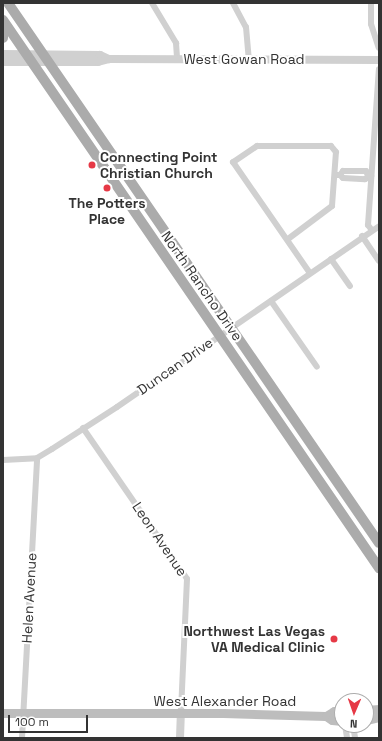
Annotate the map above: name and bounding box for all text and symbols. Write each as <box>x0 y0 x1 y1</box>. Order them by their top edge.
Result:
street label: West Gowan Road <box>183 51 305 67</box>
place label: Connecting Point Christian Church <box>100 149 218 182</box>
marker: Connecting Point Christian Church <box>87 160 97 170</box>
marker: The Potters Place <box>102 183 112 193</box>
place label: The Potters Place <box>68 195 146 228</box>
street label: North Rancho Drive <box>158 228 246 344</box>
street label: Duncan Drive <box>134 334 216 398</box>
street label: Leon Avenue <box>129 499 191 579</box>
street label: Helen Avenue <box>18 552 40 644</box>
place label: Northwest Las Vegas VA Medical Clinic <box>183 623 325 656</box>
marker: Northwest Las Vegas VA Medical Clinic <box>328 633 340 645</box>
street label: West Alexander Road <box>154 693 296 709</box>
north arrow <box>334 693 374 733</box>
scale bar <box>10 707 90 733</box>
text: 100 m <box>15 714 49 730</box>
text: N <box>350 717 358 731</box>

